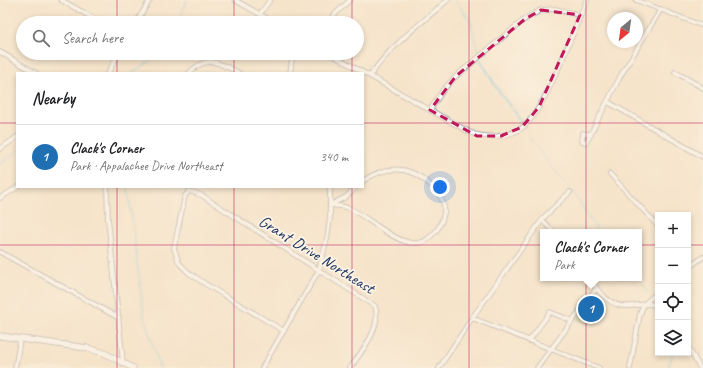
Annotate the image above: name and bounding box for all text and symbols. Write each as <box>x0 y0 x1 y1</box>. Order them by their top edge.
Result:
north arrow <box>607 12 643 48</box>
search box <box>16 16 364 60</box>
icon: search <box>30 27 52 49</box>
text: Search here <box>62 29 123 48</box>
text: Nearby <box>32 88 75 109</box>
text: Clack's Corner <box>70 139 144 158</box>
text: 1 <box>42 149 48 165</box>
text: 340 m <box>320 149 348 165</box>
text: Park · Appalachee Drive Northeast <box>70 158 222 174</box>
your location <box>430 177 450 197</box>
street label: Grant Drive Northeast <box>255 210 381 300</box>
map controls <box>655 212 691 356</box>
button: + <box>655 212 691 248</box>
popup <box>540 229 642 281</box>
text: Clack's Corner <box>554 238 628 257</box>
button: − <box>655 248 691 284</box>
text: Park <box>554 257 575 273</box>
button: locate <box>655 284 691 320</box>
pin: 1 <box>578 294 604 324</box>
button: layers <box>655 320 691 356</box>

